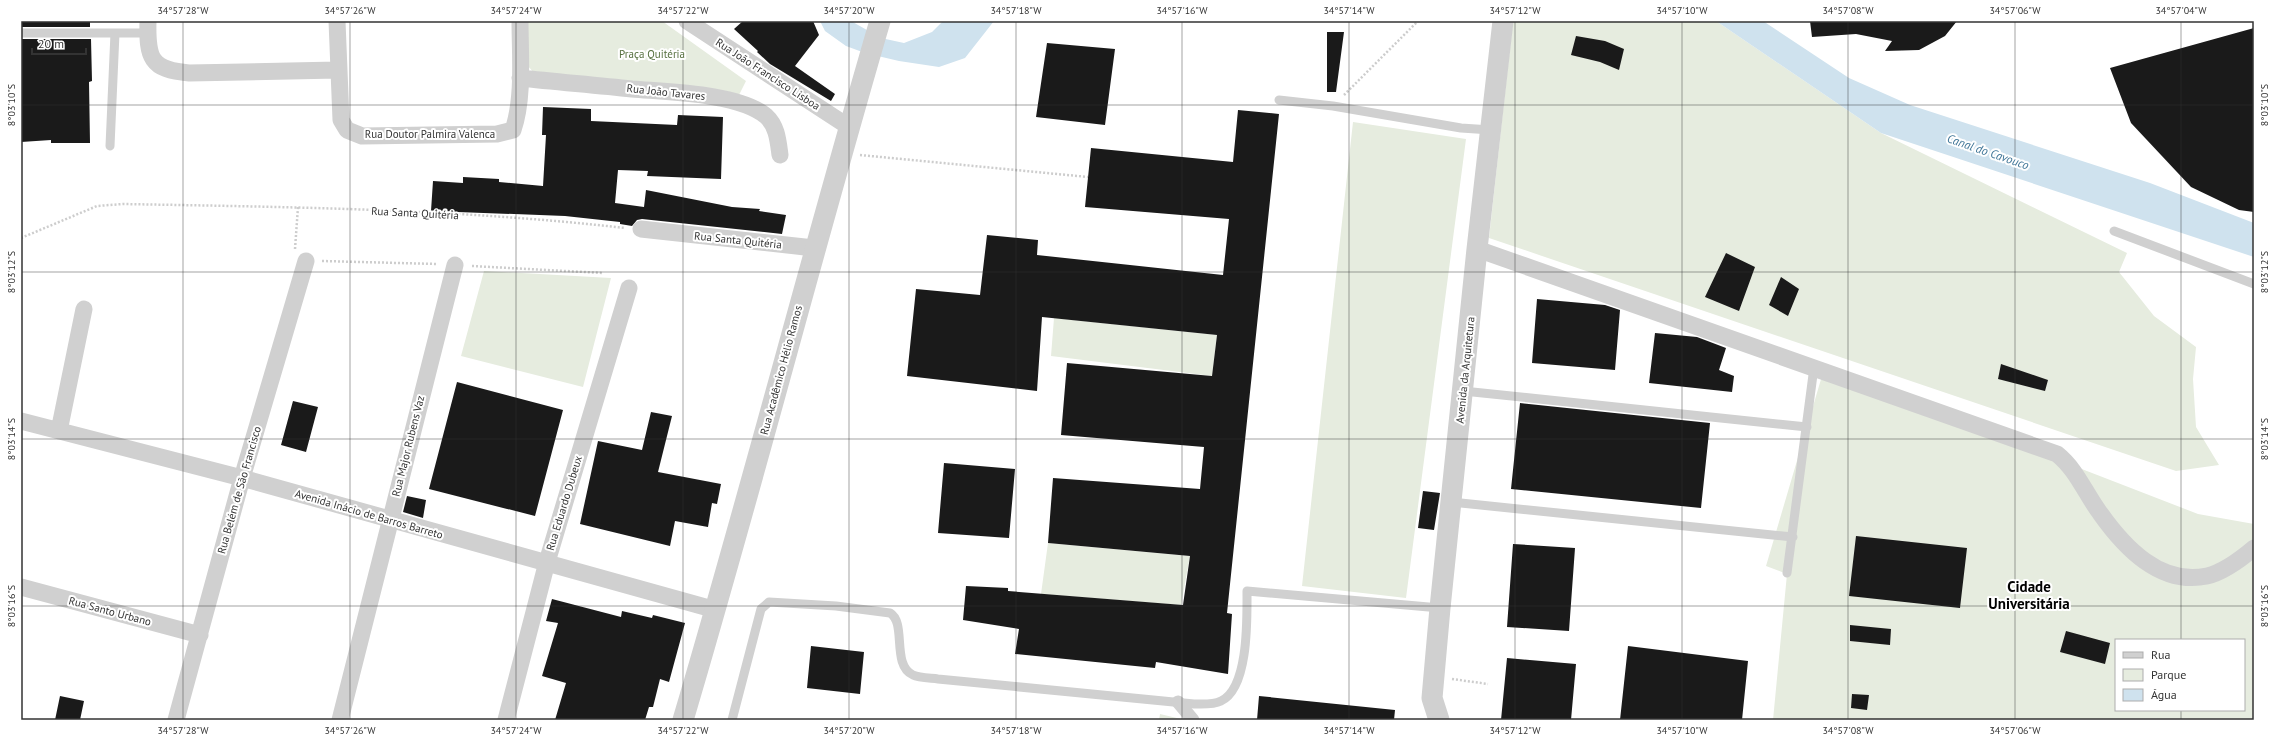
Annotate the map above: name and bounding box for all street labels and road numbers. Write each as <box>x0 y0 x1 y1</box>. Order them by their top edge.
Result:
street label: Rua João Francisco Lisboa <box>713 35 823 113</box>
street label: Rua João Tavares <box>626 81 706 103</box>
street label: Rua Doutor Palmira Valenca <box>365 127 495 141</box>
street label: Rua Santa Quitéria <box>371 204 459 222</box>
street label: Rua Santa Quitéria <box>694 228 782 252</box>
street label: Rua Acadêmico Hélio Ramos <box>757 303 805 436</box>
street label: Avenida da Arquitetura <box>1452 316 1478 424</box>
street label: Rua Major Rubens Vaz <box>389 394 427 498</box>
street label: Rua Belém de São Francisco <box>214 425 264 555</box>
street label: Rua Eduardo Dubeux <box>543 453 585 552</box>
street label: Avenida Inácio de Barros Barreto <box>293 486 445 542</box>
street label: Rua Santo Urbano <box>67 593 153 629</box>

